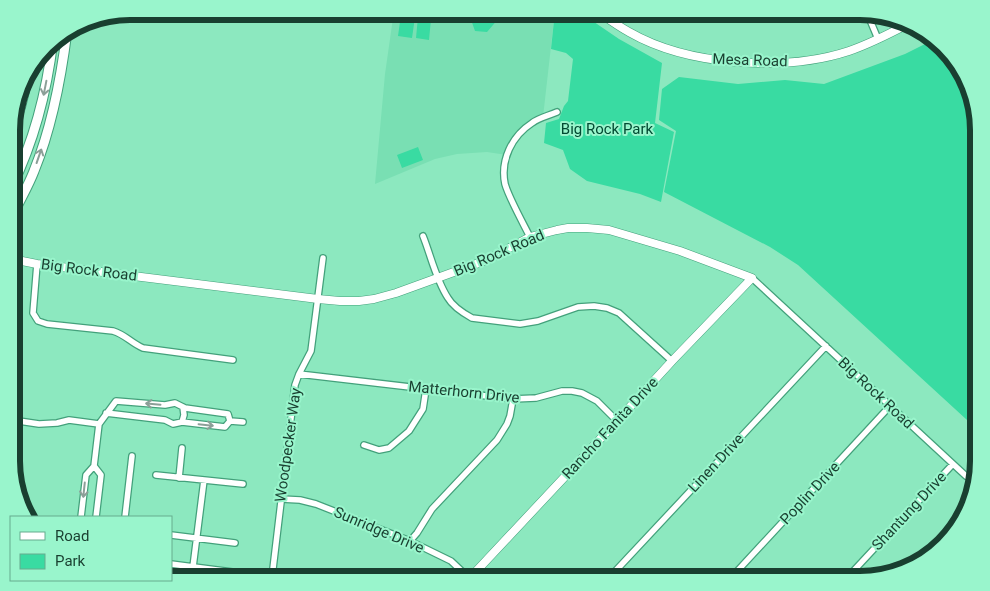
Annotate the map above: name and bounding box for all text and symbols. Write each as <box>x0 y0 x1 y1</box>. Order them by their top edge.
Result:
street label: Mesa Road <box>712 50 788 70</box>
one-way arrow <box>40 80 49 96</box>
park label: Big Rock Park <box>561 120 654 138</box>
one-way arrow <box>35 149 44 165</box>
street label: Big Rock Road <box>451 226 547 280</box>
street label: Big Rock Road <box>40 255 138 285</box>
street label: Big Rock Road <box>835 354 917 432</box>
street label: Rancho Fanita Drive <box>558 373 662 483</box>
street label: Matterhorn Drive <box>408 377 521 407</box>
street label: Woodpecker Way <box>271 387 305 503</box>
one-way arrow <box>145 399 161 408</box>
one-way arrow <box>198 420 214 430</box>
street label: Linen Drive <box>684 430 748 496</box>
street label: Poplin Drive <box>776 458 844 528</box>
street label: Shantung Drive <box>868 468 950 554</box>
one-way arrow <box>79 482 89 498</box>
street label: Sunridge Drive <box>331 503 427 557</box>
legend <box>10 516 172 581</box>
text: Road <box>55 527 89 545</box>
text: Park <box>55 552 86 570</box>

